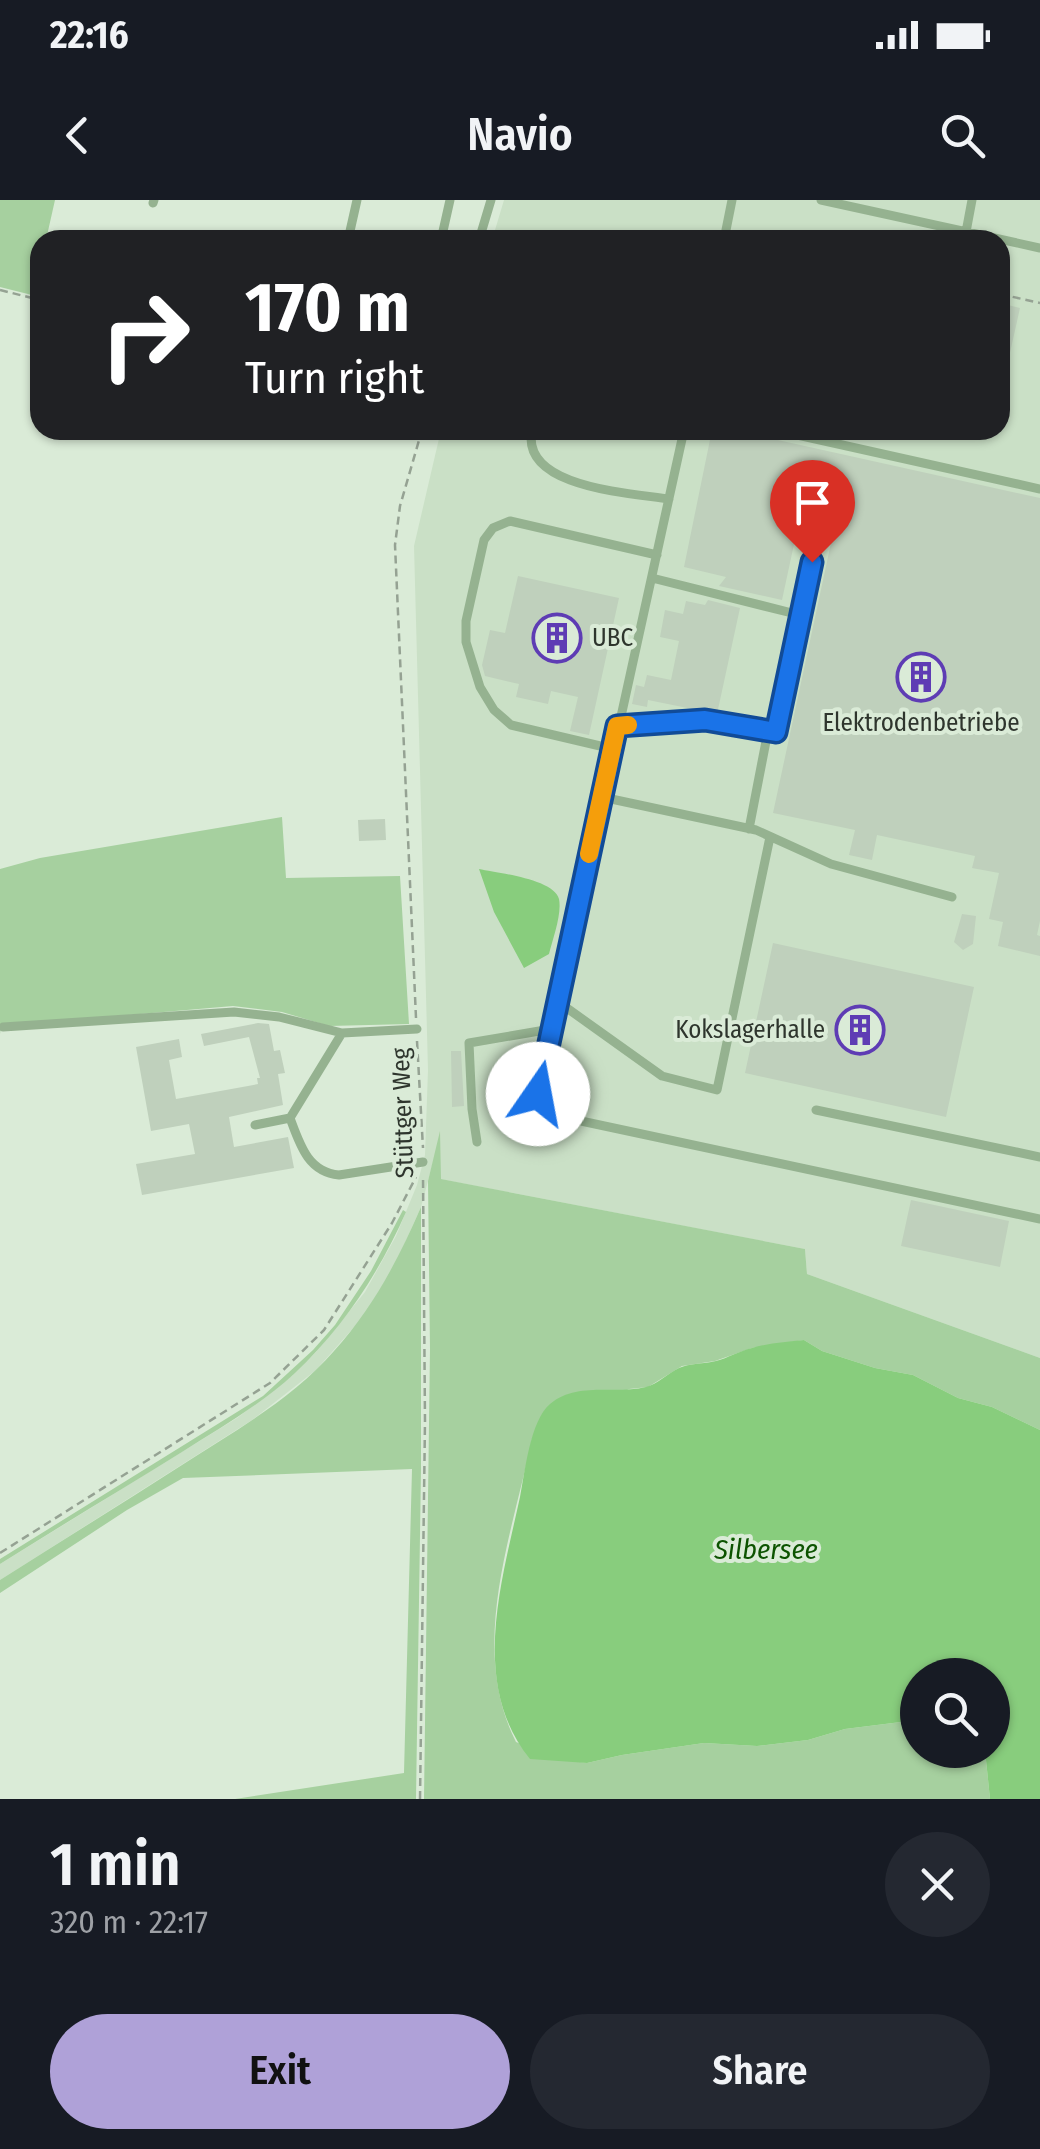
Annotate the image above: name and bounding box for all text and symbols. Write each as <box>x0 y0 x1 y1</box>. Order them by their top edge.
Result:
text: 22:16 <box>50 12 129 58</box>
icon: back <box>50 108 105 163</box>
text: Navio <box>467 108 573 162</box>
icon: search <box>935 108 990 163</box>
text: 170 m <box>245 266 410 350</box>
icon: right <box>80 270 210 400</box>
text: Turn right <box>245 351 424 405</box>
pin <box>770 460 855 563</box>
icon: arrive <box>785 475 840 530</box>
building icon: UBC <box>531 612 583 664</box>
place label: UBC <box>592 623 633 653</box>
building icon: Elektrodenbetriebe <box>895 651 947 703</box>
place label: Elektrodenbetriebe <box>822 708 1020 738</box>
building icon: Kokslagerhalle <box>834 1004 886 1056</box>
place label: Kokslagerhalle <box>675 1015 825 1045</box>
position arrow <box>486 1042 590 1146</box>
street label: Stüttger Weg <box>386 1047 420 1179</box>
water label: Silbersee <box>713 1533 818 1566</box>
map controls <box>900 1658 1010 1768</box>
button: search <box>900 1658 1010 1768</box>
text: 1 min <box>50 1829 181 1901</box>
button: close <box>885 1832 990 1937</box>
text: 320 m · 22:17 <box>50 1903 208 1941</box>
button: Exit <box>50 2014 510 2129</box>
button: Share <box>530 2014 990 2129</box>

